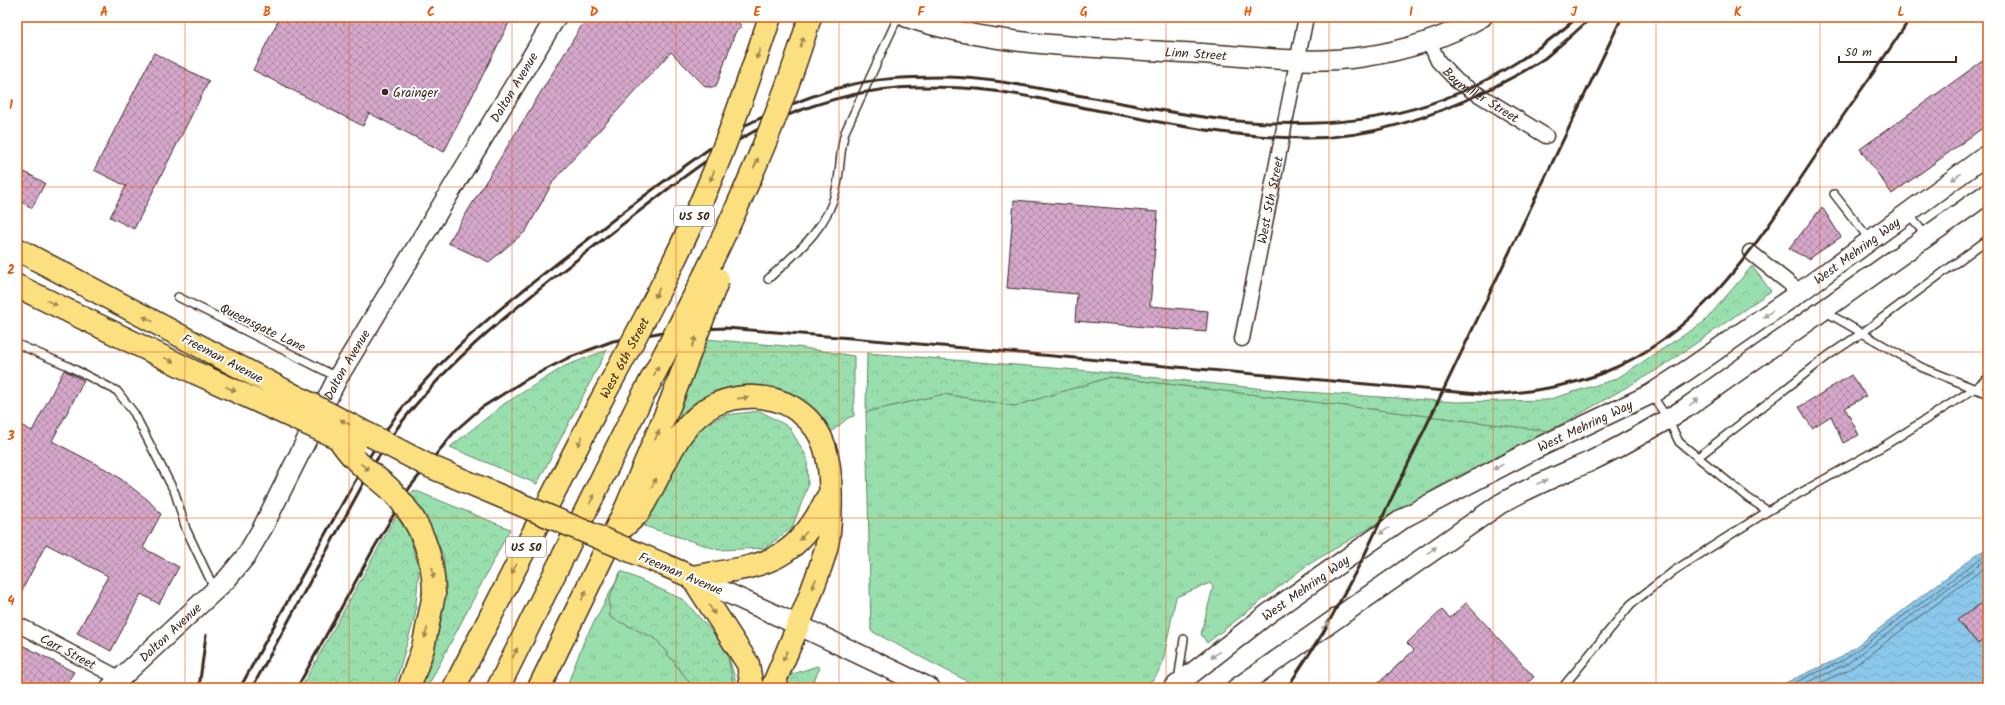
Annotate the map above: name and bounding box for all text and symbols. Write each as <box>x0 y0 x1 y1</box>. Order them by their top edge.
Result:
text: A <box>100 2 108 23</box>
text: B <box>263 2 271 23</box>
text: C <box>427 2 435 23</box>
text: D <box>590 2 599 23</box>
text: E <box>753 2 761 23</box>
text: F <box>917 2 925 23</box>
text: G <box>1080 2 1088 23</box>
text: H <box>1244 2 1253 23</box>
text: I <box>1409 2 1413 23</box>
text: J <box>1571 2 1578 23</box>
text: K <box>1734 2 1742 23</box>
text: L <box>1897 2 1905 23</box>
one-way arrow <box>799 35 805 47</box>
scale bar <box>1839 38 1956 64</box>
street label: Linn Street <box>1164 42 1229 67</box>
text: 50 m <box>1845 43 1872 62</box>
street label: Dalton Avenue <box>485 48 544 127</box>
one-way arrow <box>754 48 760 60</box>
street label: Baymiller Street <box>1437 63 1524 130</box>
place label: Grainger <box>393 83 438 104</box>
marker: Grainger <box>380 87 390 97</box>
text: 1 <box>9 95 13 116</box>
street label: West 5th Street <box>1252 153 1290 246</box>
one-way arrow <box>754 157 760 169</box>
one-way arrow <box>709 170 715 182</box>
one-way arrow <box>1951 173 1962 181</box>
road number: US 50 <box>674 206 714 226</box>
street label: West Mehring Way <box>1810 212 1906 291</box>
text: 2 <box>7 260 15 281</box>
one-way arrow <box>654 288 660 299</box>
street label: Queensgate Lane <box>216 299 309 358</box>
one-way arrow <box>46 300 58 306</box>
one-way arrow <box>1763 310 1773 318</box>
street label: West 6th Street <box>595 313 656 403</box>
one-way arrow <box>142 316 154 322</box>
street label: Dalton Avenue <box>319 326 377 404</box>
street label: Freeman Avenue <box>178 329 267 390</box>
one-way arrow <box>691 335 697 347</box>
one-way arrow <box>163 357 175 363</box>
one-way arrow <box>653 365 660 376</box>
one-way arrow <box>225 386 237 392</box>
one-way arrow <box>737 395 749 401</box>
street label: West Mehring Way <box>1534 395 1637 458</box>
one-way arrow <box>1689 398 1700 406</box>
one-way arrow <box>339 419 351 425</box>
text: 3 <box>6 426 15 447</box>
one-way arrow <box>654 430 660 441</box>
one-way arrow <box>577 435 583 447</box>
one-way arrow <box>359 463 370 471</box>
one-way arrow <box>1492 464 1503 471</box>
one-way arrow <box>651 477 657 489</box>
one-way arrow <box>1537 478 1549 484</box>
one-way arrow <box>588 493 595 504</box>
one-way arrow <box>1379 527 1390 535</box>
one-way arrow <box>798 531 808 541</box>
road number: US 50 <box>506 537 546 557</box>
one-way arrow <box>1427 546 1437 554</box>
street label: Freeman Avenue <box>635 547 726 602</box>
street label: West Mehring Way <box>1258 550 1355 627</box>
one-way arrow <box>511 563 518 575</box>
one-way arrow <box>430 567 436 579</box>
one-way arrow <box>810 578 816 590</box>
one-way arrow <box>581 590 587 601</box>
text: 4 <box>7 591 15 612</box>
street label: Dalton Avenue <box>135 598 207 668</box>
one-way arrow <box>709 604 716 616</box>
one-way arrow <box>1321 622 1331 630</box>
one-way arrow <box>423 626 429 639</box>
street label: Carr Street <box>36 629 100 676</box>
one-way arrow <box>512 647 518 658</box>
one-way arrow <box>1210 650 1221 659</box>
one-way arrow <box>782 651 788 663</box>

